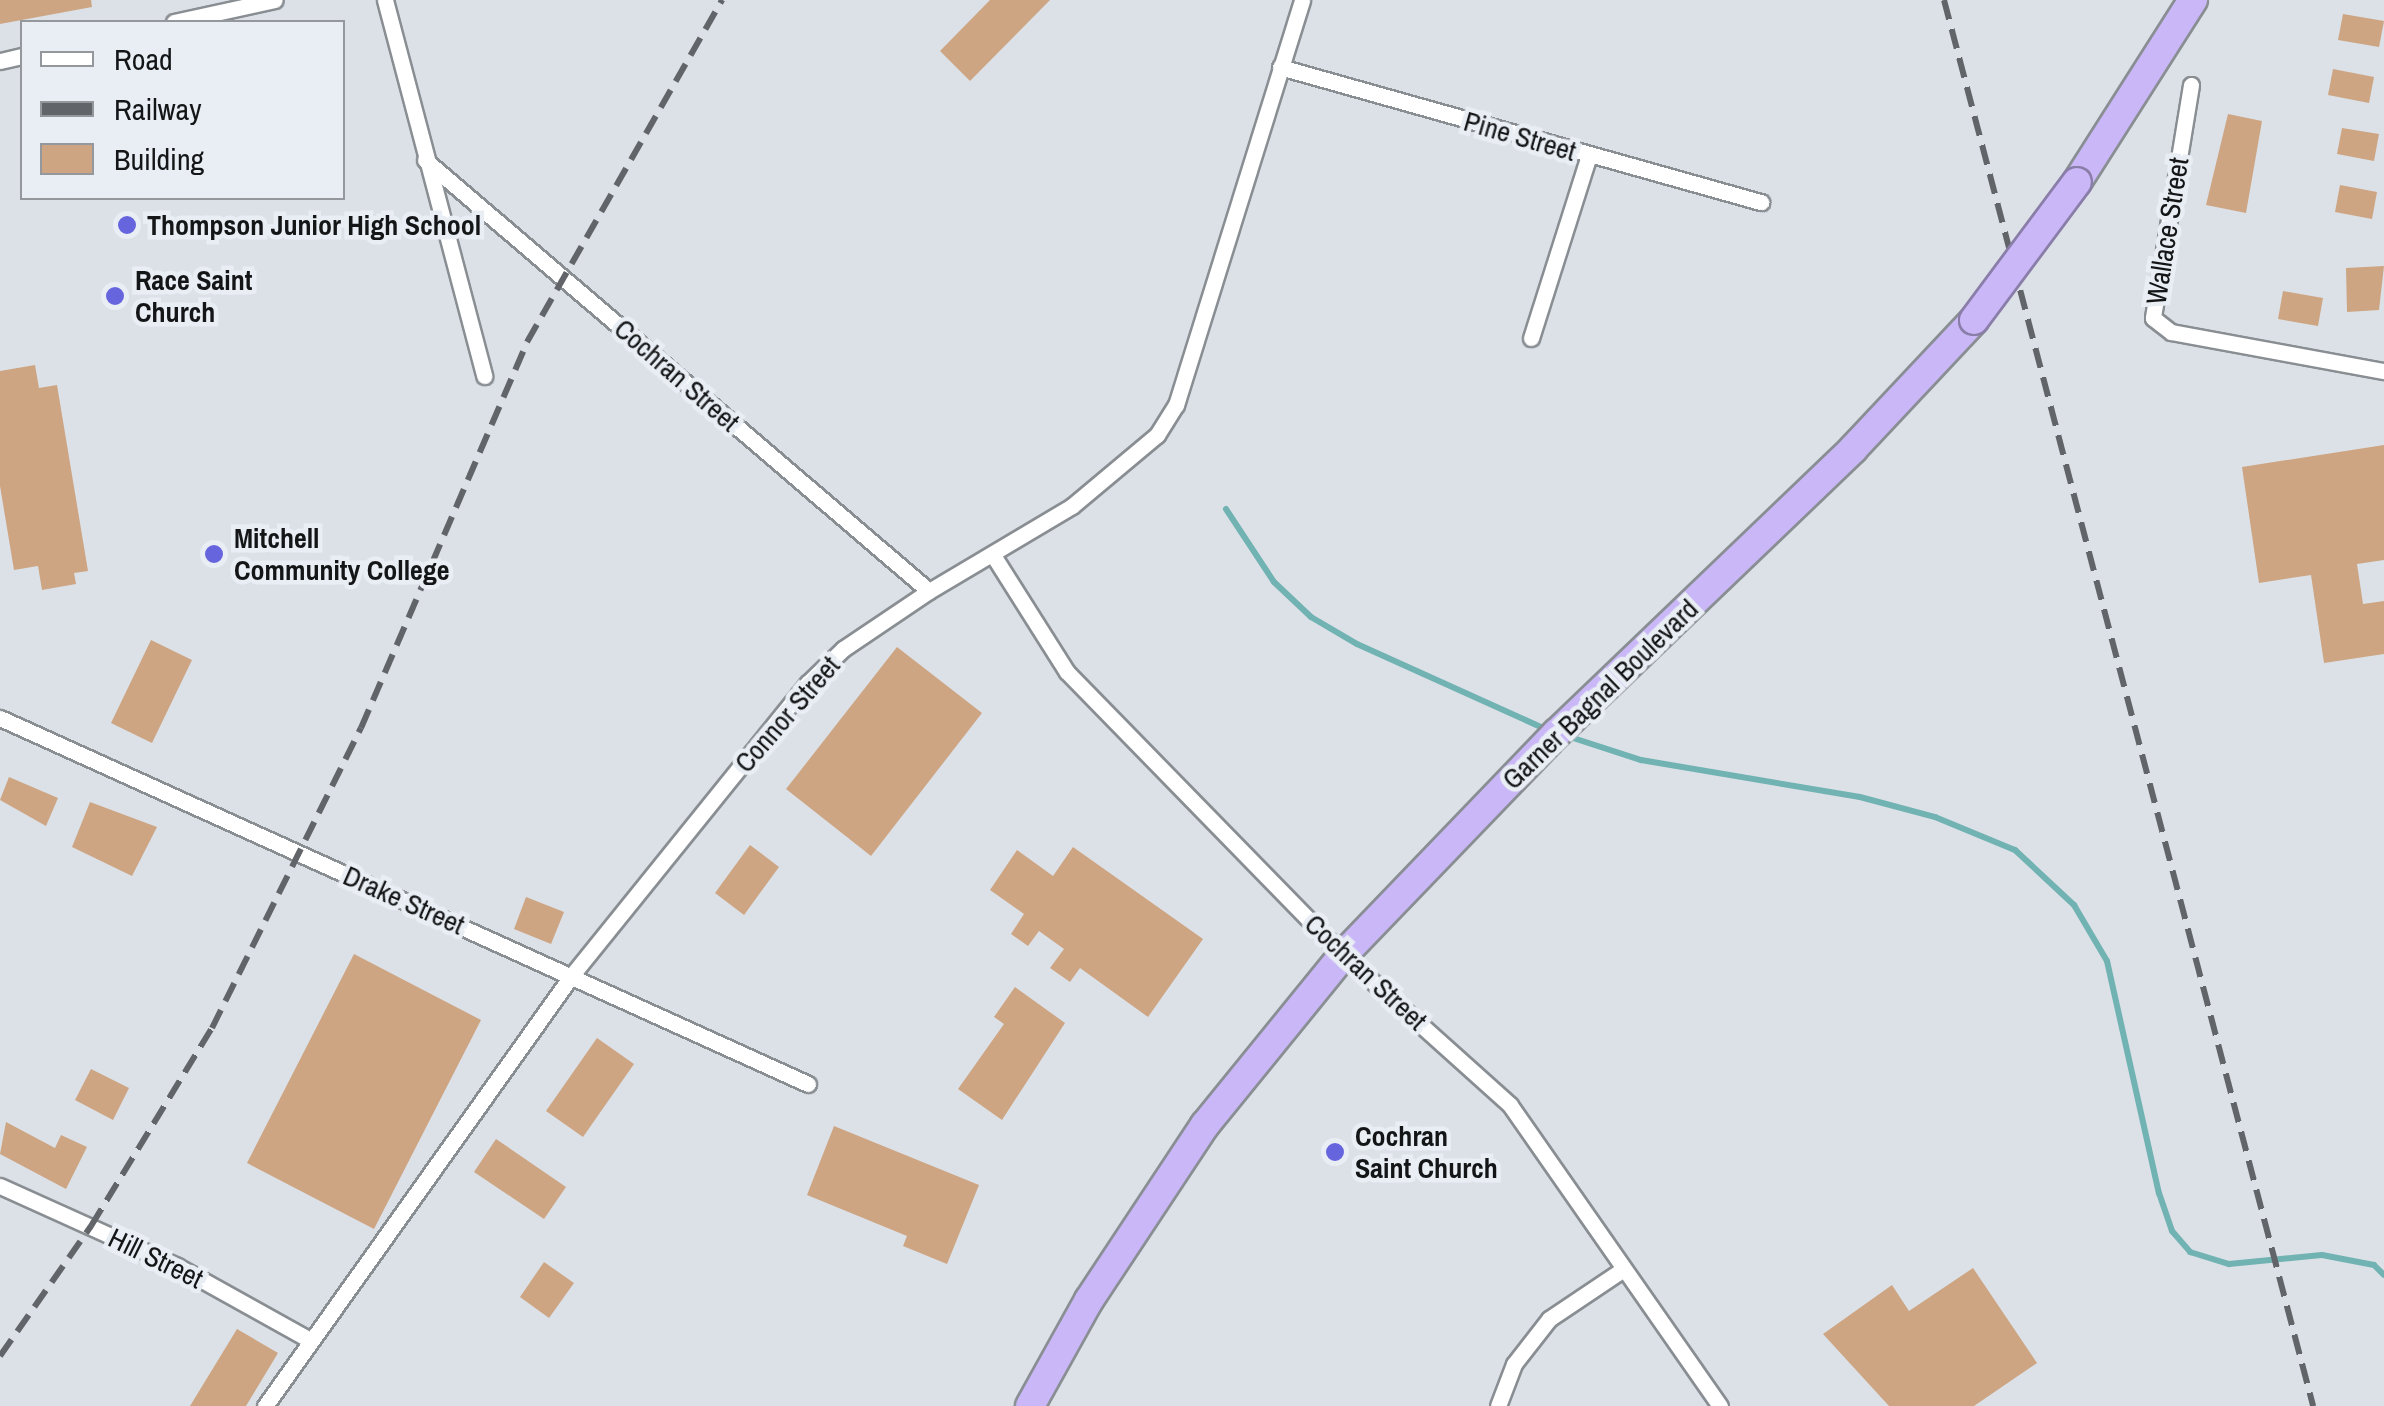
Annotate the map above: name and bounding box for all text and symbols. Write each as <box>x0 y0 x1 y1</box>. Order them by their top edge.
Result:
legend <box>20 20 345 200</box>
text: Road <box>114 39 173 79</box>
text: Railway <box>114 89 201 129</box>
street label: Pine Street <box>1460 104 1580 168</box>
text: Building <box>114 139 204 179</box>
street label: Wallace Street <box>2139 155 2195 307</box>
place label: Thompson Junior High School <box>147 208 481 242</box>
marker: Thompson Junior High School <box>116 214 138 236</box>
place label: Race Saint Church <box>135 263 252 329</box>
marker: Race Saint Church <box>104 285 126 307</box>
street label: Cochran Street <box>608 312 746 438</box>
place label: Mitchell Community College <box>234 521 450 587</box>
marker: Mitchell Community College <box>203 543 225 565</box>
street label: Garner Bagnal Boulevard <box>1495 592 1705 796</box>
street label: Connor Street <box>727 649 847 779</box>
street label: Drake Street <box>338 858 470 942</box>
street label: Cochran Street <box>1298 907 1434 1037</box>
place label: Cochran Saint Church <box>1355 1119 1498 1185</box>
marker: Cochran Saint Church <box>1324 1141 1346 1163</box>
street label: Hill Street <box>103 1221 209 1295</box>

